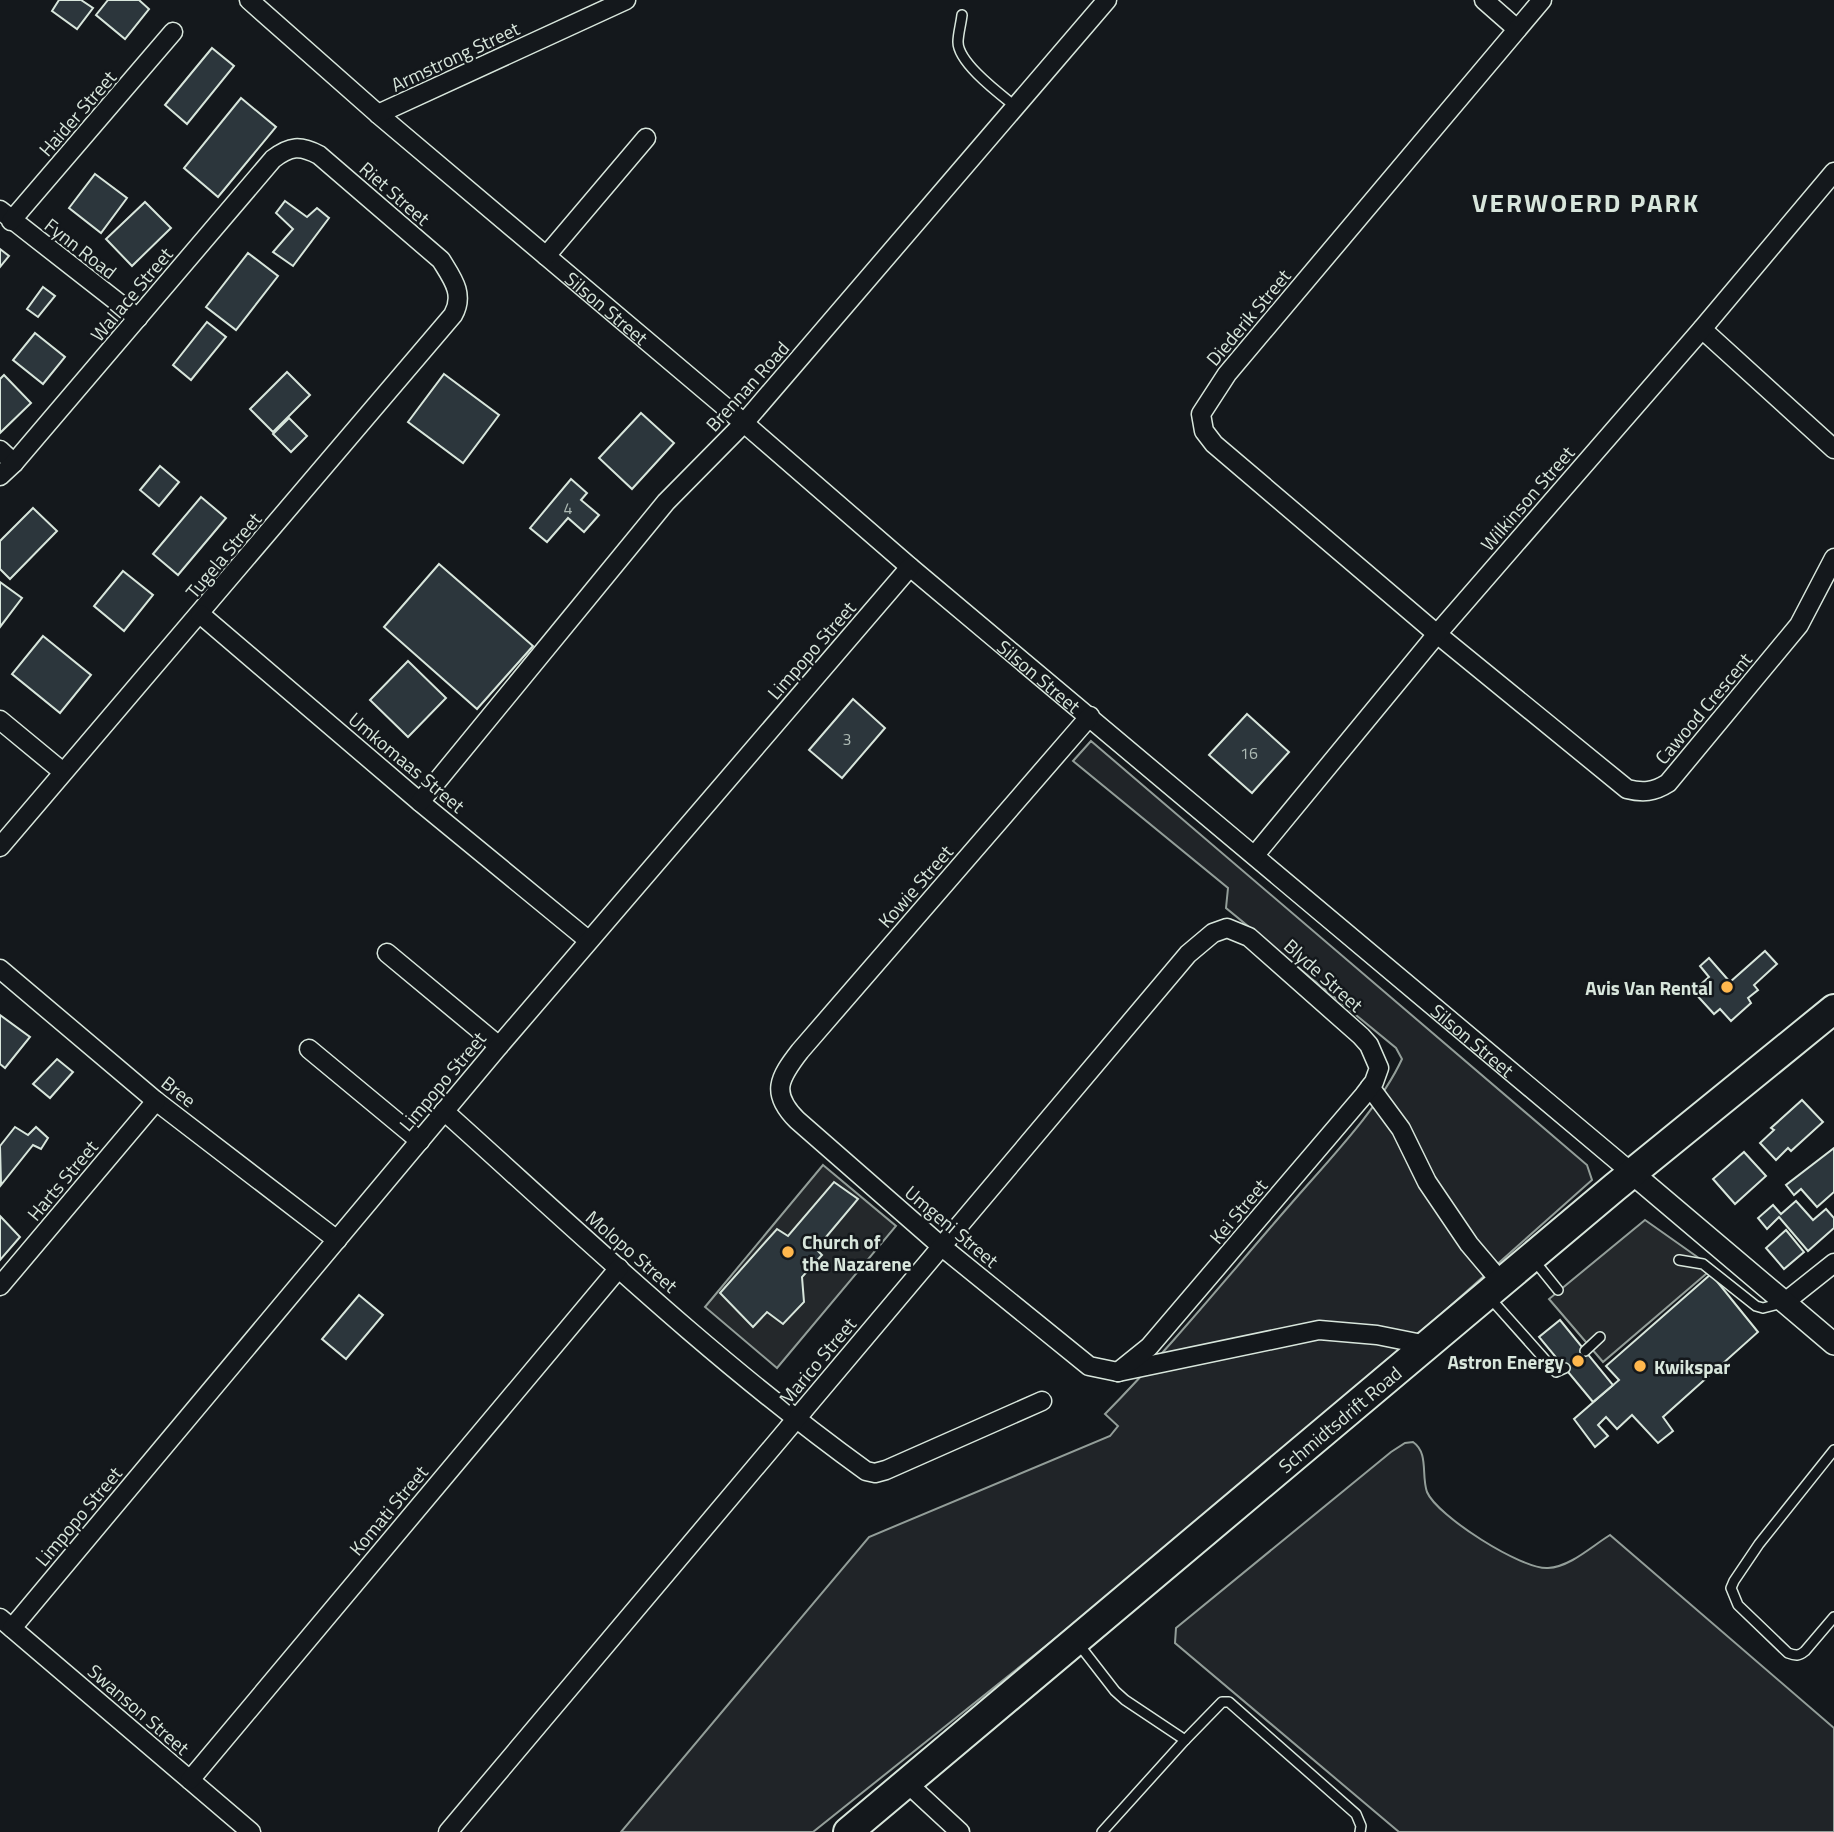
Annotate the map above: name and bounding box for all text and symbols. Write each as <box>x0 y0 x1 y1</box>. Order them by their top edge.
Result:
street label: Armstrong Street <box>386 13 524 98</box>
street label: Haider Street <box>31 63 123 162</box>
street label: Riet Street <box>353 154 437 232</box>
district label: VERWOERD PARK <box>1472 183 1700 222</box>
street label: Fynn Road <box>39 211 123 285</box>
street label: Wallace Street <box>83 240 179 347</box>
street label: Diederik Street <box>1199 262 1297 372</box>
street label: Silson Street <box>559 264 655 351</box>
street label: Brennan Road <box>698 334 796 438</box>
street label: Wilkinson Street <box>1473 439 1581 557</box>
house number: 4 <box>564 496 573 520</box>
street label: Tugela Street <box>178 505 268 604</box>
street label: Limpopo Street <box>760 594 862 706</box>
street label: Silson Street <box>991 632 1088 720</box>
street label: Cawood Crescent <box>1647 645 1759 770</box>
street label: Umkomaas Street <box>343 705 472 820</box>
house number: 3 <box>843 727 851 751</box>
house number: 16 <box>1240 741 1258 765</box>
street label: Kowie Street <box>871 838 960 934</box>
street label: Blyde Street <box>1278 931 1370 1019</box>
place label: Avis Van Rental <box>1585 973 1713 1002</box>
marker: Avis Van Rental <box>1719 979 1735 995</box>
street label: Silson Street <box>1425 996 1521 1083</box>
street label: Limpopo Street <box>392 1025 493 1137</box>
street label: Bree <box>155 1068 203 1114</box>
street label: Harts Street <box>20 1133 105 1227</box>
street label: Kei Street <box>1202 1172 1274 1250</box>
street label: Umgeni Street <box>899 1178 1006 1274</box>
street label: Molopo Street <box>580 1203 685 1299</box>
place label: Church of the Nazarene <box>802 1227 912 1278</box>
marker: Church of the Nazarene <box>780 1244 796 1260</box>
street label: Marico Street <box>771 1310 863 1412</box>
place label: Astron Energy <box>1447 1347 1564 1376</box>
place label: Kwikspar <box>1654 1352 1730 1381</box>
marker: Astron Energy <box>1570 1353 1586 1369</box>
street label: Schmidtsdrift Road <box>1271 1358 1407 1479</box>
marker: Kwikspar <box>1632 1358 1648 1374</box>
street label: Komati Street <box>342 1458 435 1561</box>
street label: Limpopo Street <box>28 1460 129 1572</box>
street label: Swanson Street <box>82 1657 196 1762</box>

